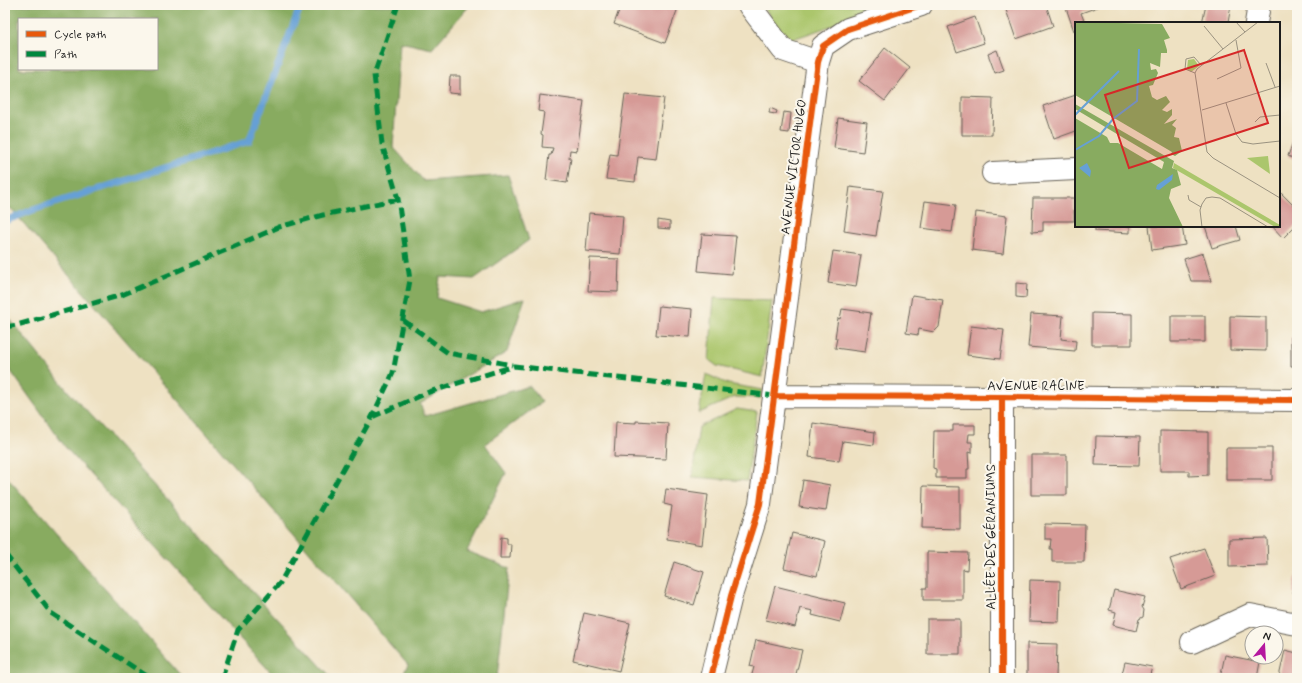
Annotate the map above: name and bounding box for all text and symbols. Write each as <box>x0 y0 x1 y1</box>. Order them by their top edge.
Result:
legend <box>18 18 158 70</box>
inset map <box>1075 22 1280 227</box>
text: Cycle path <box>54 27 106 43</box>
text: Path <box>54 47 77 63</box>
street label: AVENUE VICTOR HUGO <box>777 98 811 236</box>
street label: AVENUE RACINE <box>987 378 1085 395</box>
street label: ALLÉE DES GÉRANIUMS <box>982 464 1000 610</box>
north arrow <box>1244 625 1284 665</box>
text: N <box>1261 629 1272 644</box>

